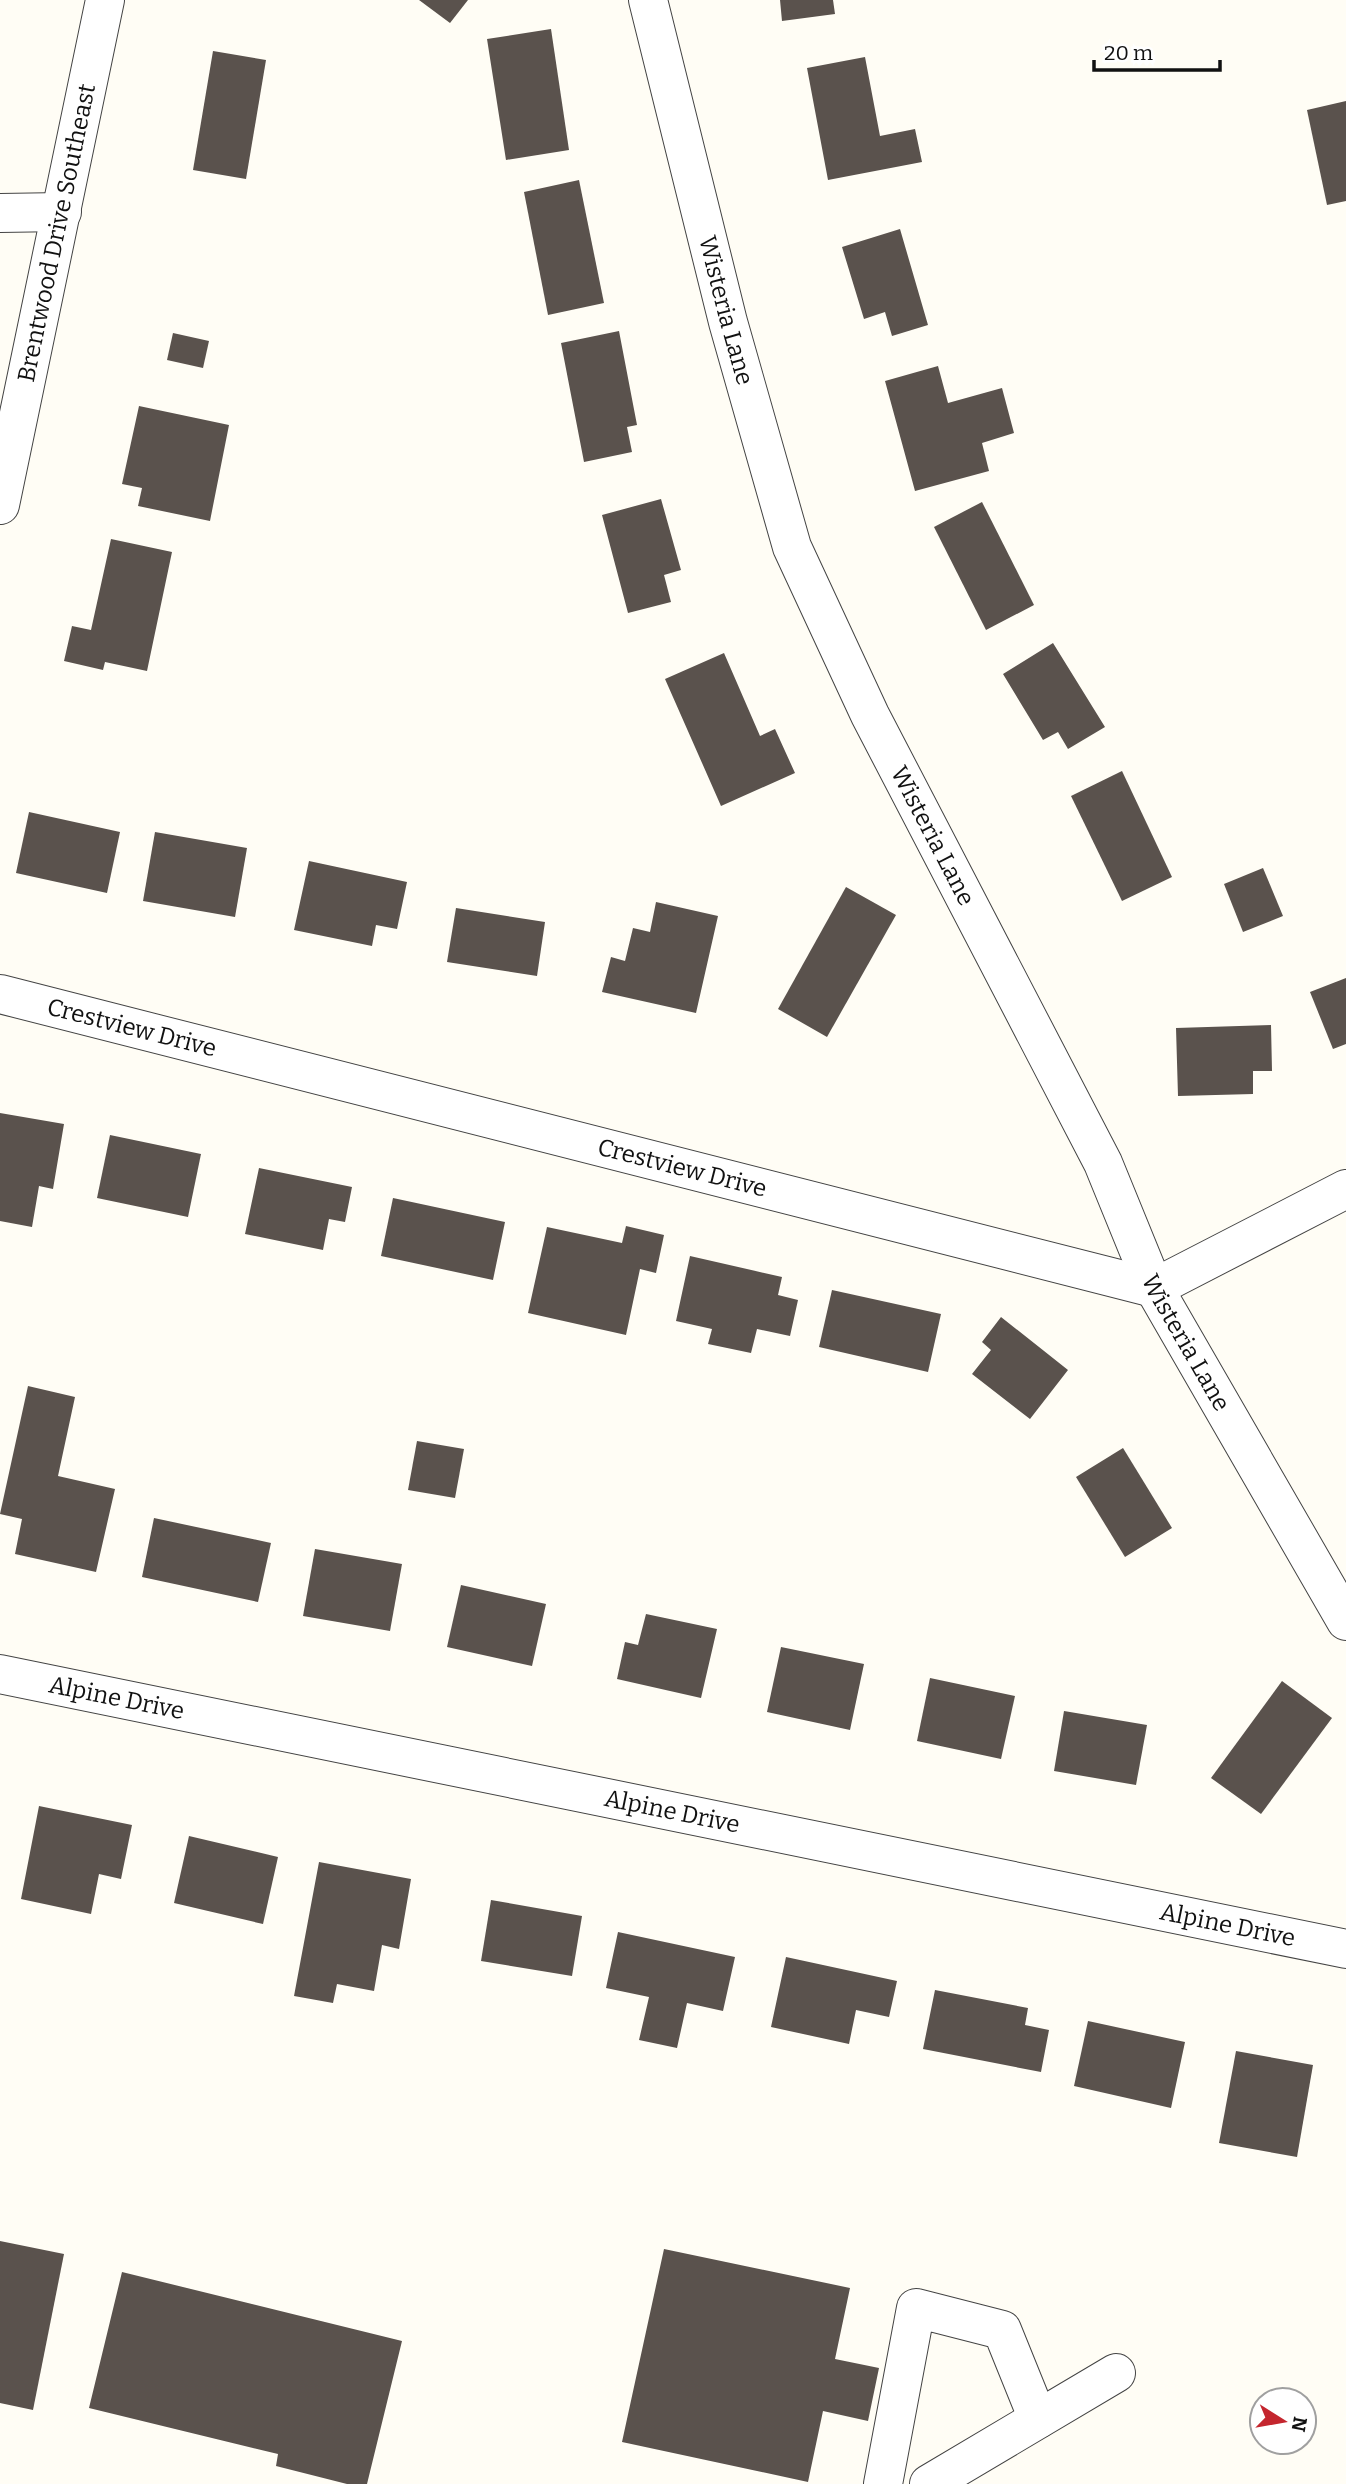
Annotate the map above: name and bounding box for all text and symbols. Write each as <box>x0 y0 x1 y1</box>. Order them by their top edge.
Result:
scale bar <box>1094 28 1220 72</box>
text: 20 m <box>1104 40 1153 66</box>
street label: Brentwood Drive Southeast <box>12 81 101 384</box>
street label: Wisteria Lane <box>693 233 759 388</box>
street label: Wisteria Lane <box>885 761 981 910</box>
street label: Crestview Drive <box>44 993 219 1063</box>
street label: Crestview Drive <box>595 1133 770 1203</box>
street label: Wisteria Lane <box>1136 1270 1236 1416</box>
street label: Alpine Drive <box>46 1670 187 1725</box>
street label: Alpine Drive <box>602 1784 742 1839</box>
street label: Alpine Drive <box>1158 1897 1298 1952</box>
north arrow <box>1248 2386 1318 2456</box>
text: N <box>1286 2415 1312 2434</box>

